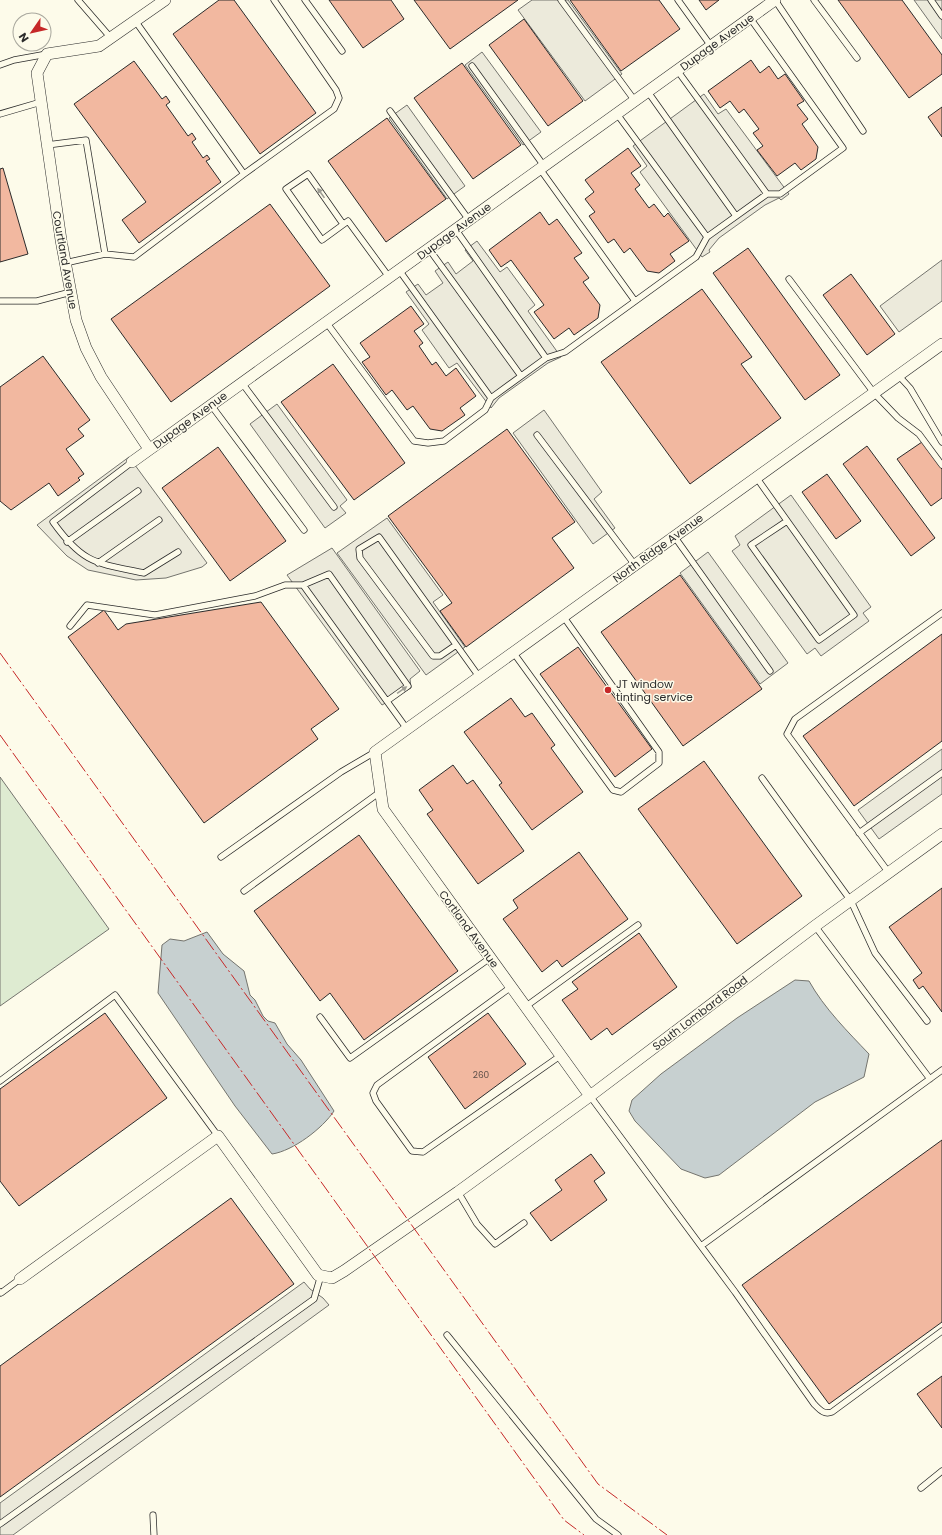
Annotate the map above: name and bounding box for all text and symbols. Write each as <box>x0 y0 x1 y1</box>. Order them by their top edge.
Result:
street label: Dupage Avenue <box>677 10 758 74</box>
north arrow <box>12 12 52 52</box>
text: N <box>15 30 33 45</box>
one-way arrow <box>317 187 325 198</box>
street label: Dupage Avenue <box>414 199 495 263</box>
street label: Courtland Avenue <box>48 210 82 311</box>
street label: Dupage Avenue <box>150 388 231 452</box>
street label: North Ridge Avenue <box>610 510 707 586</box>
place label: JT window tinting service <box>616 676 693 705</box>
marker: JT window tinting service <box>603 685 613 695</box>
one-way arrow <box>397 686 407 694</box>
street label: Cortland Avenue <box>435 887 503 971</box>
street label: South Lombard Road <box>649 972 751 1054</box>
house number: 260 <box>473 1069 490 1081</box>

